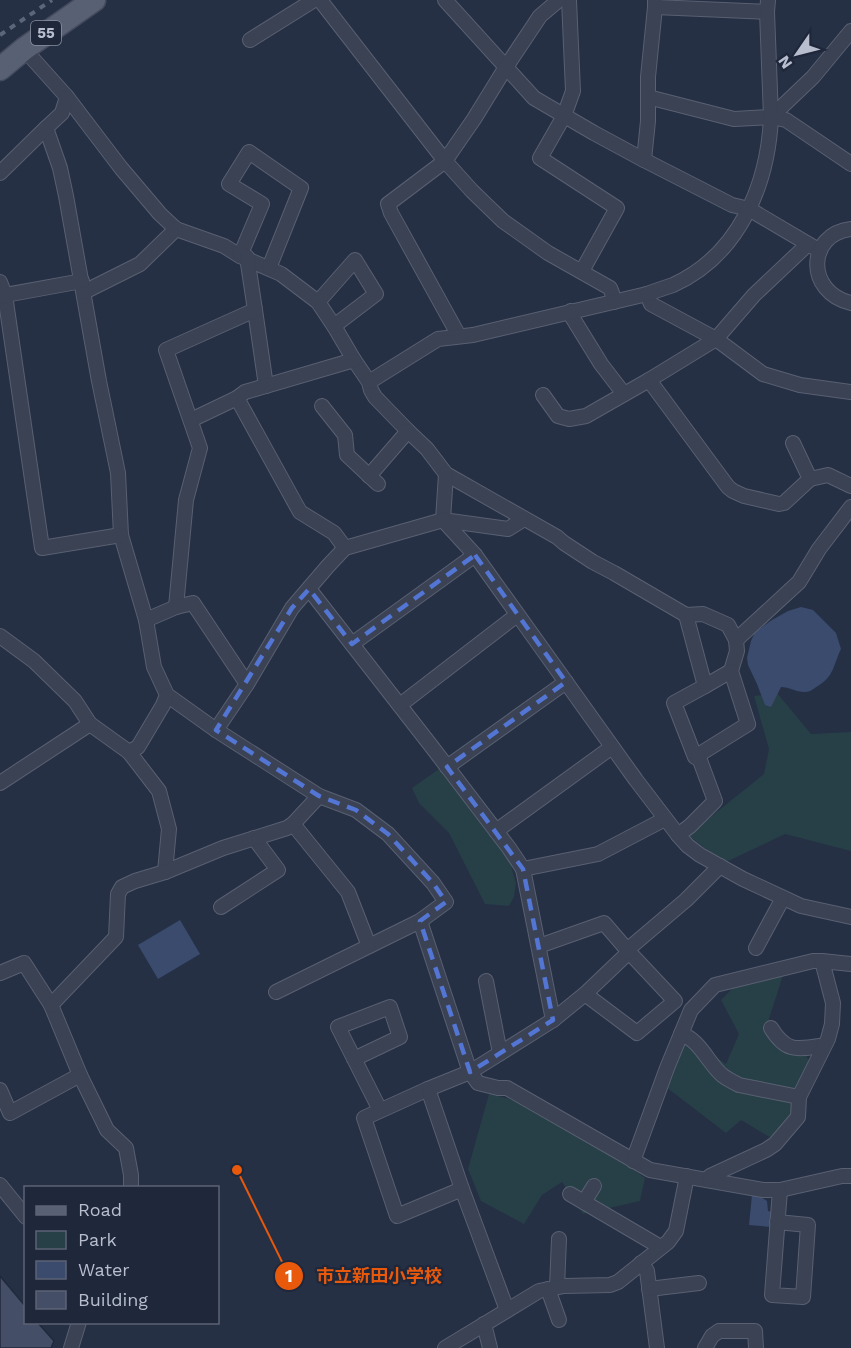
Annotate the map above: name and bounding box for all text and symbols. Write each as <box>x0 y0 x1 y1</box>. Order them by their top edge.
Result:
road number: 55 <box>31 21 61 45</box>
north arrow <box>767 24 827 84</box>
text: N <box>774 52 796 73</box>
legend <box>24 1186 219 1324</box>
text: Road <box>78 1199 122 1220</box>
text: Park <box>78 1229 117 1250</box>
callout: 市立新田小学校 <box>274 1258 454 1294</box>
text: Water <box>78 1259 130 1280</box>
text: 1 <box>285 1265 293 1286</box>
text: 市立新田小学校 <box>316 1265 442 1286</box>
text: Building <box>78 1289 148 1310</box>

